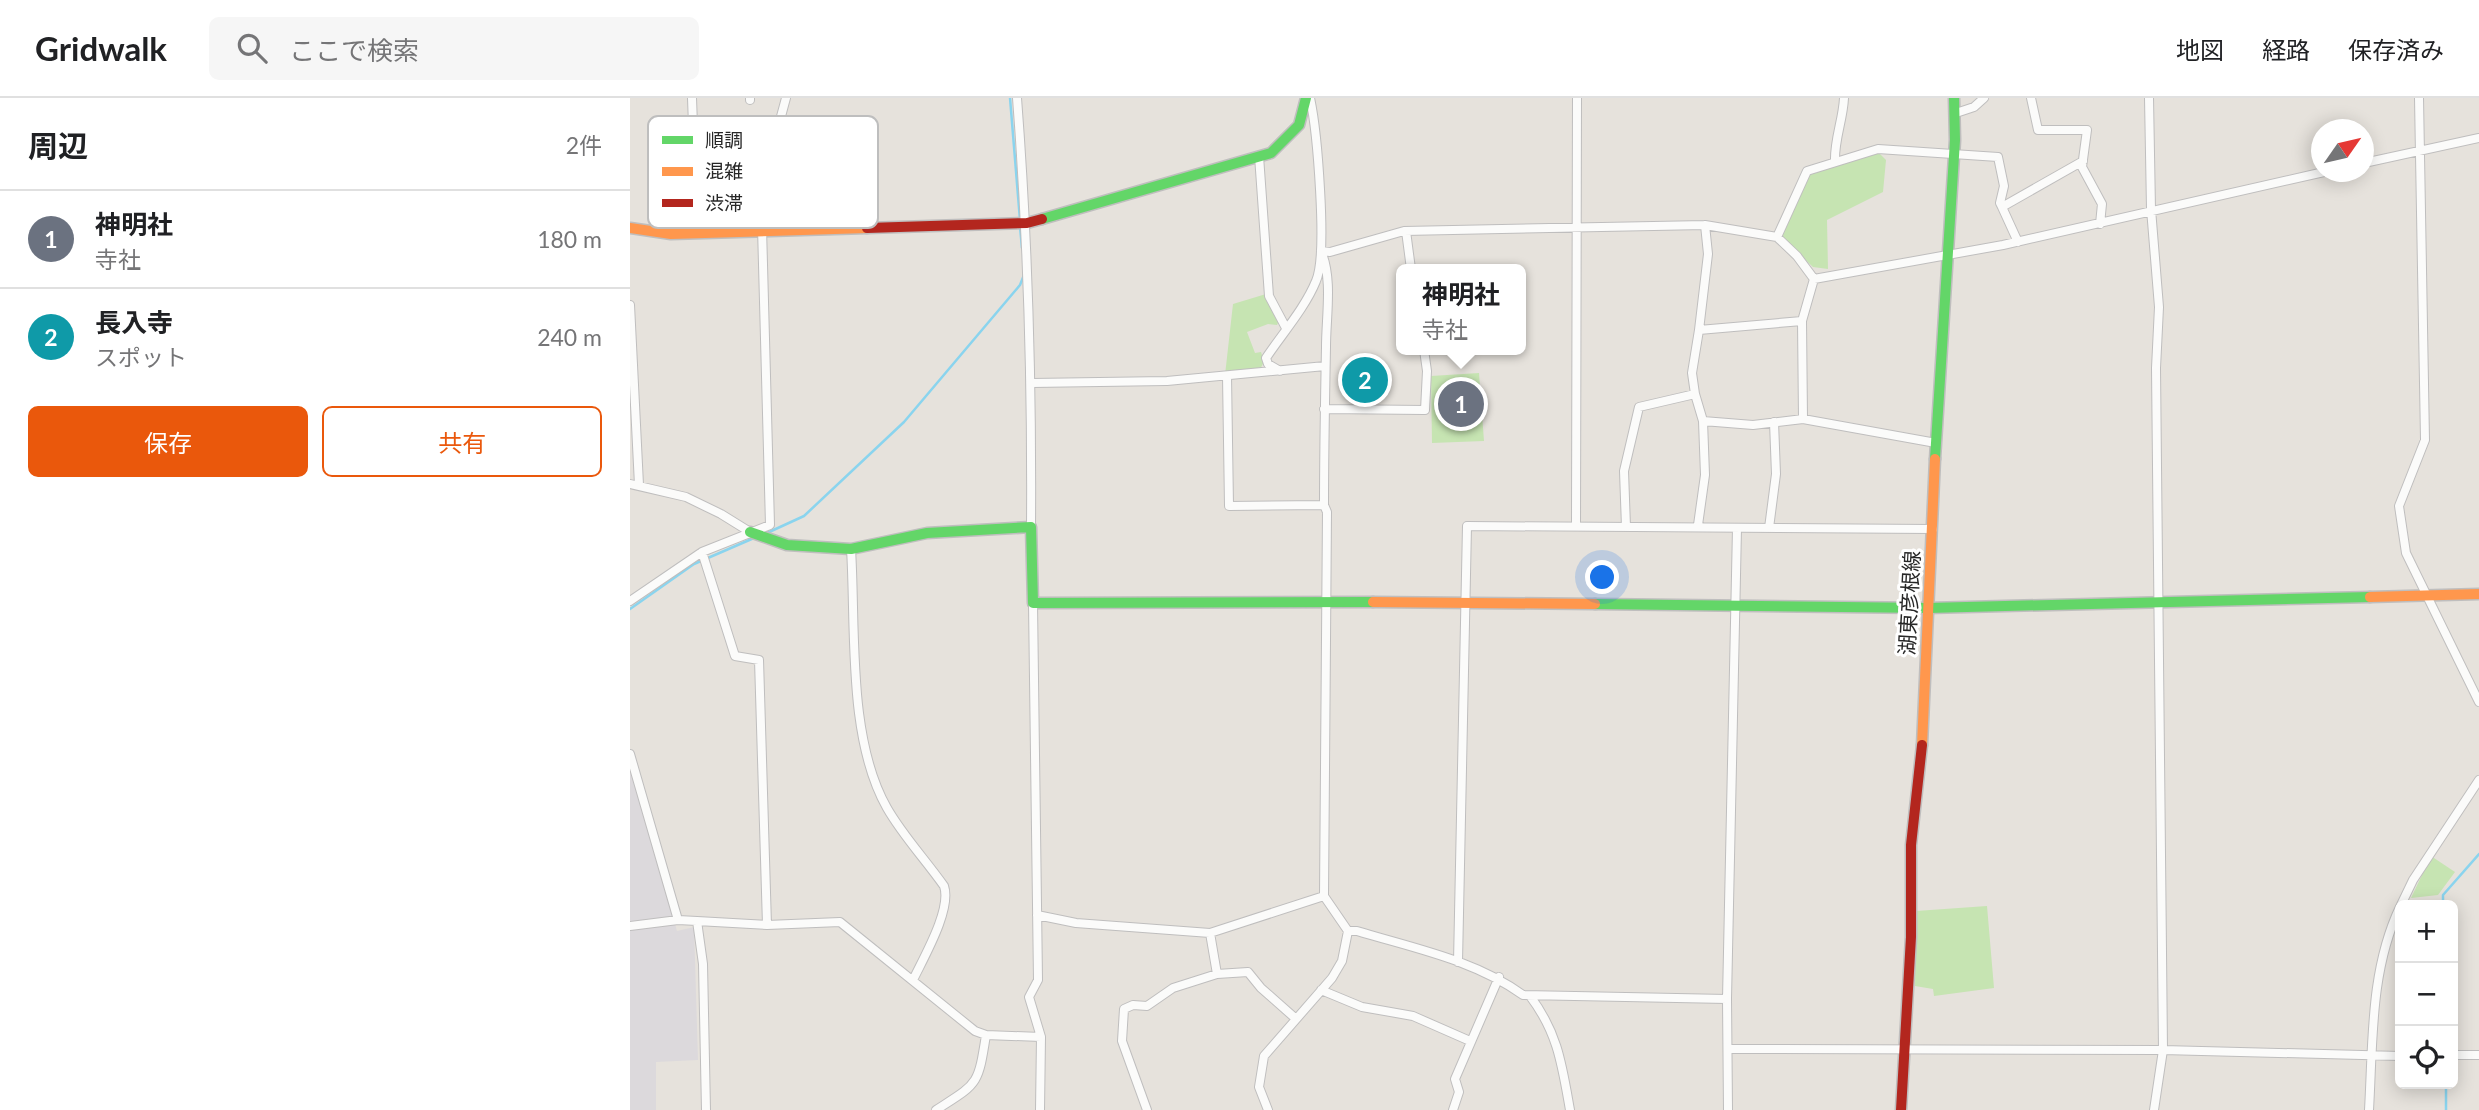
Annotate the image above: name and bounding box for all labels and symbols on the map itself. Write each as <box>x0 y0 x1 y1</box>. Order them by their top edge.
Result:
legend <box>648 116 878 228</box>
north arrow <box>2311 119 2374 182</box>
text: 順調 <box>705 128 743 151</box>
text: 混雑 <box>705 159 743 182</box>
text: 渋滞 <box>705 191 743 214</box>
pin: 2 <box>1342 354 1388 406</box>
pin: 1 <box>1438 378 1484 430</box>
street label: 湖東彦根線 <box>1893 550 1924 656</box>
your location <box>1585 560 1619 594</box>

